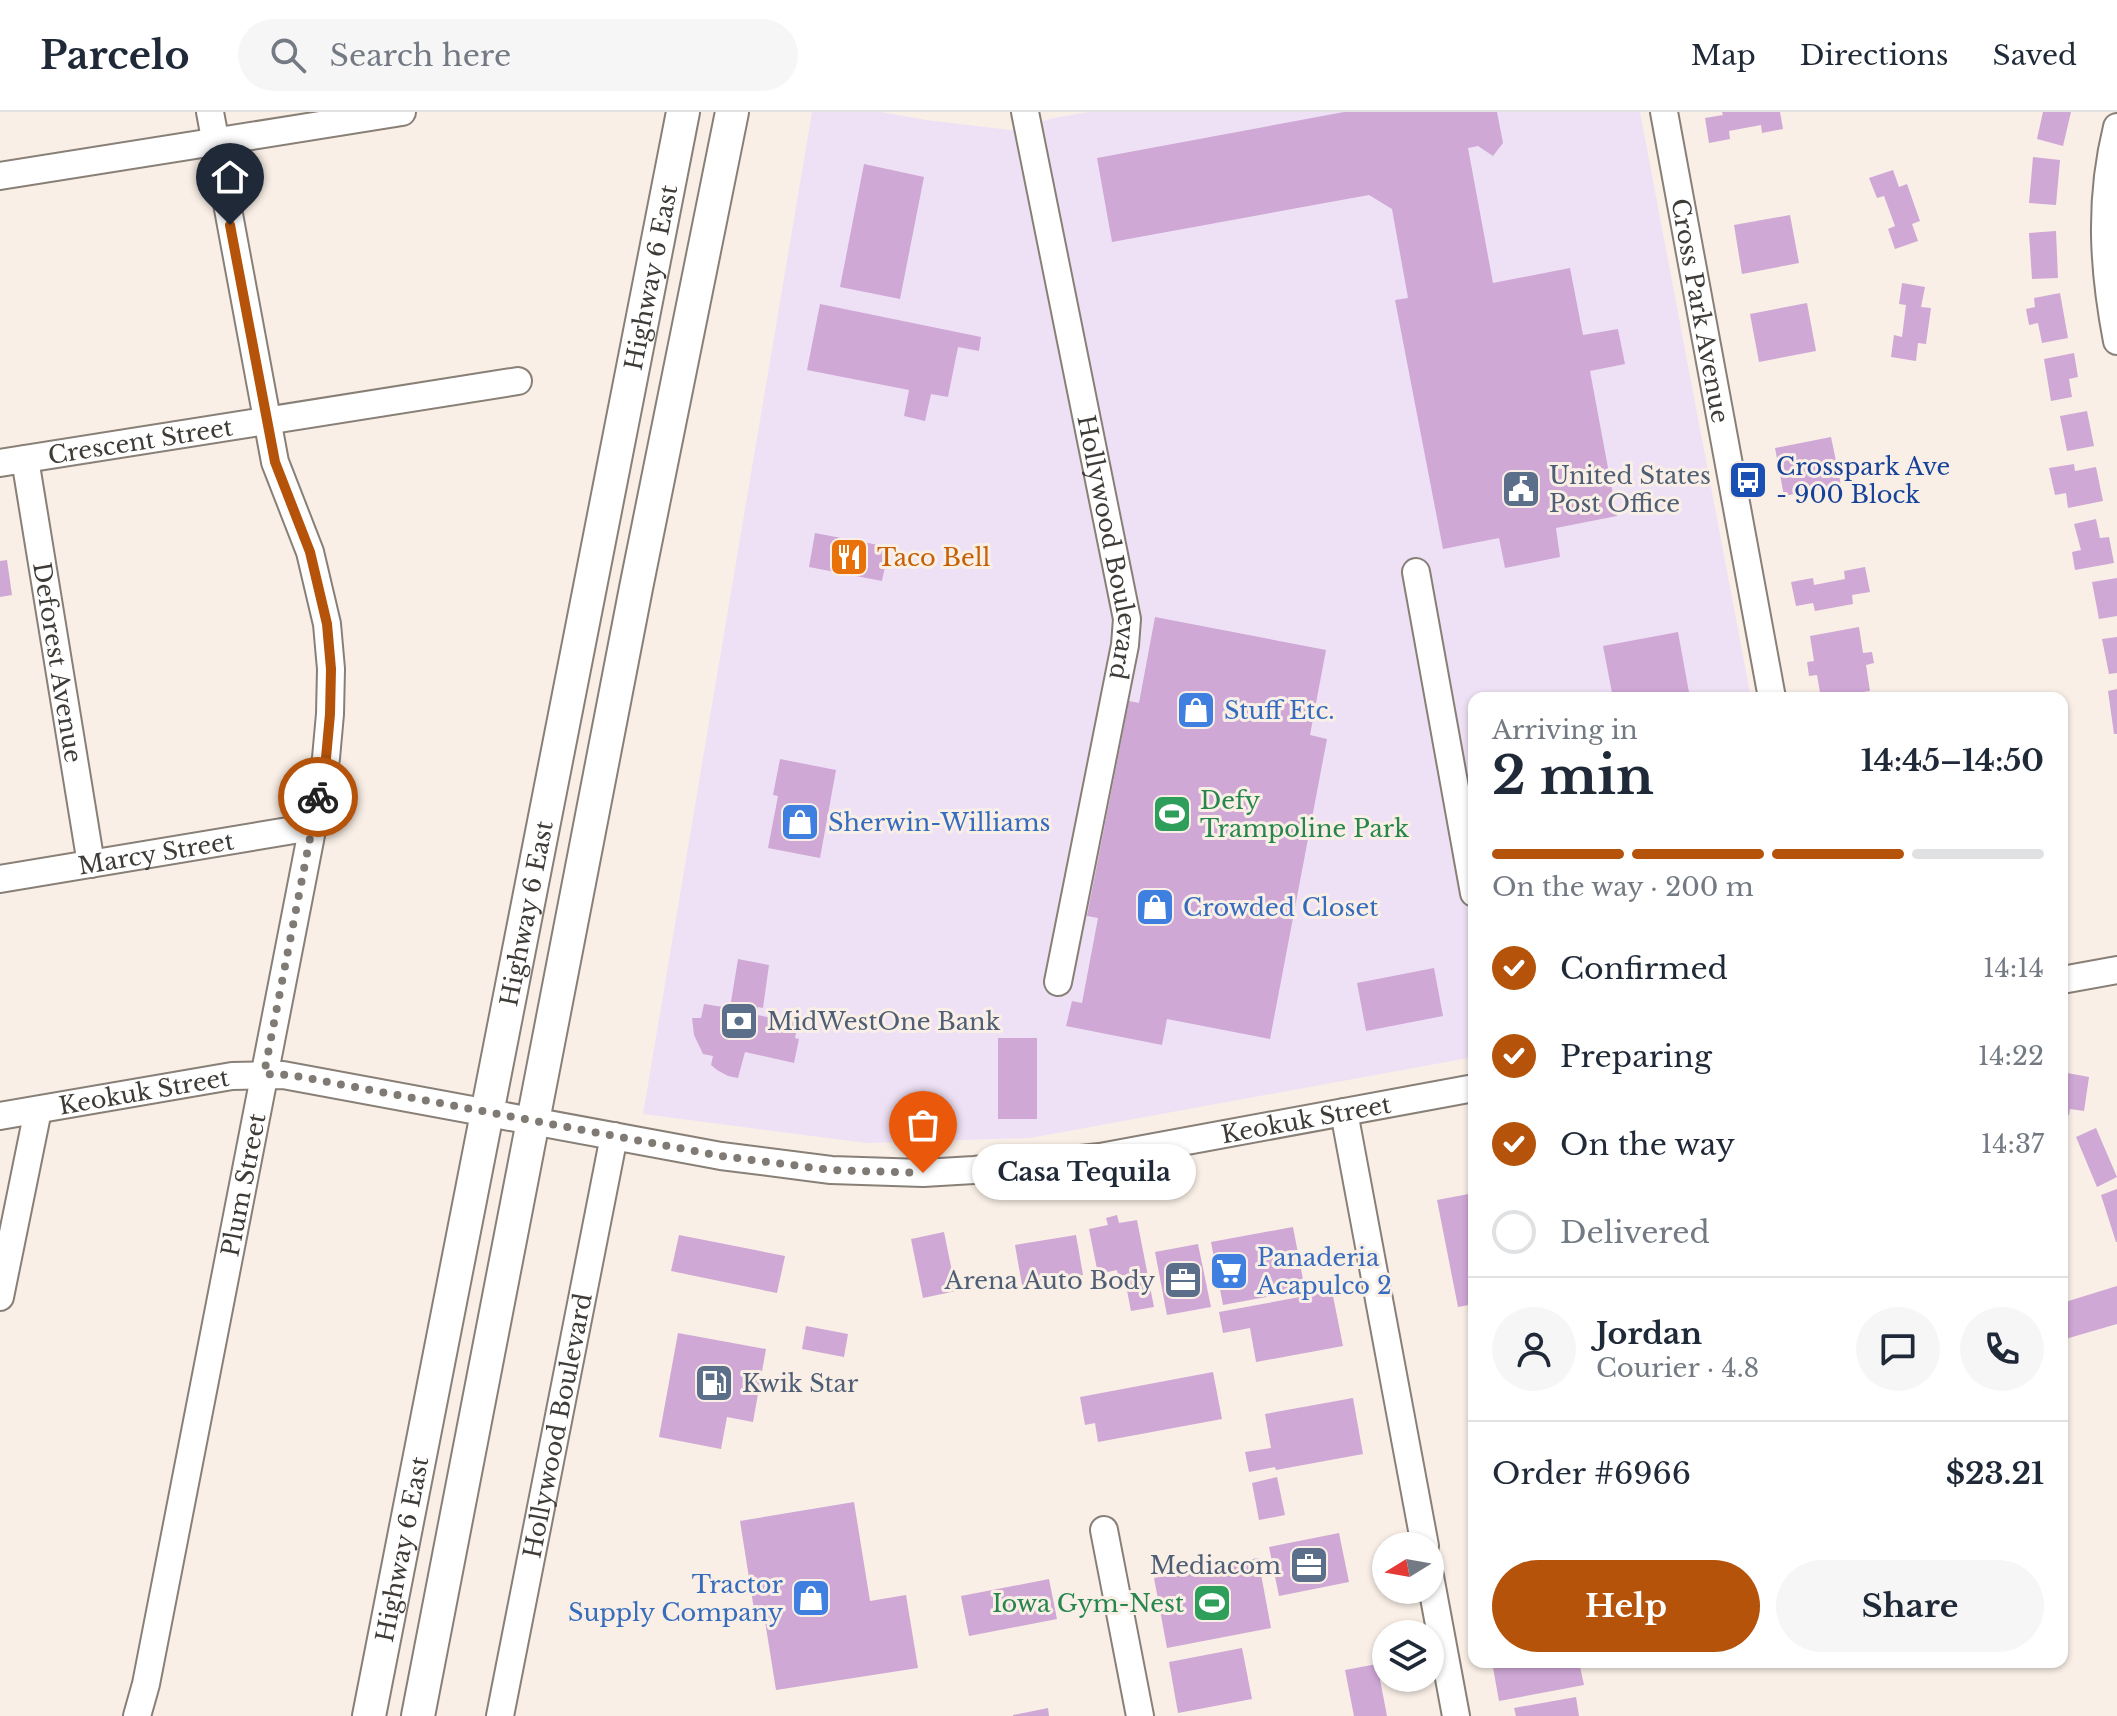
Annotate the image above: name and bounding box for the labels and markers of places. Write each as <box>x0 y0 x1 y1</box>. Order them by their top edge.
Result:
pin <box>196 143 264 225</box>
place label: Crosspark Ave - 900 Block <box>1776 452 1950 509</box>
bus stop icon: Crosspark Ave - 900 Block <box>1727 459 1769 501</box>
place label: United States Post Office <box>1549 461 1711 518</box>
public building icon: United States Post Office <box>1500 468 1542 510</box>
restaurant icon: Taco Bell <box>828 536 870 578</box>
place label: Taco Bell <box>877 543 990 572</box>
shop icon: Stuff Etc. <box>1175 689 1217 731</box>
place label: Stuff Etc. <box>1224 696 1335 725</box>
place label: Defy Trampoline Park <box>1200 786 1409 843</box>
sports icon: Defy Trampoline Park <box>1151 793 1193 835</box>
shop icon: Sherwin-Williams <box>779 801 821 843</box>
place label: Sherwin-Williams <box>828 808 1050 837</box>
shop icon: Crowded Closet <box>1134 886 1176 928</box>
place label: Crowded Closet <box>1183 893 1378 922</box>
bank icon: MidWestOne Bank <box>718 1000 760 1042</box>
place label: MidWestOne Bank <box>767 1007 1001 1036</box>
pin <box>889 1091 957 1173</box>
callout: Casa Tequila <box>971 1145 1195 1201</box>
place label: Panaderia Acapulco 2 <box>1256 1243 1392 1300</box>
supermarket icon: Panaderia Acapulco 2 <box>1208 1250 1250 1292</box>
office icon: Arena Auto Body <box>1162 1259 1204 1301</box>
place label: Arena Auto Body <box>944 1266 1156 1295</box>
fuel station icon: Kwik Star <box>693 1362 735 1404</box>
place label: Kwik Star <box>742 1369 859 1398</box>
office icon: Mediacom <box>1288 1544 1330 1586</box>
place label: Mediacom <box>1150 1551 1281 1580</box>
place label: Tractor Supply Company <box>568 1570 784 1627</box>
shop icon: Tractor Supply Company <box>790 1577 832 1619</box>
sports icon: Iowa Gym-Nest <box>1191 1582 1233 1624</box>
place label: Iowa Gym-Nest <box>992 1589 1184 1618</box>

